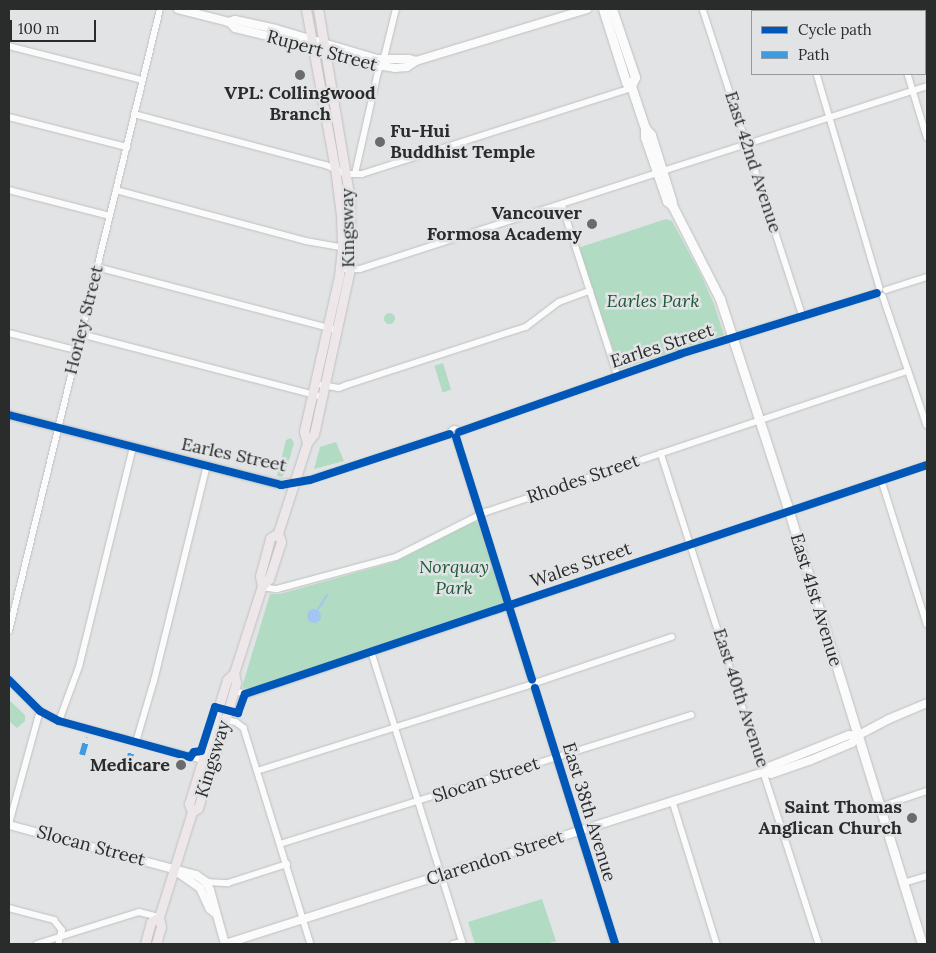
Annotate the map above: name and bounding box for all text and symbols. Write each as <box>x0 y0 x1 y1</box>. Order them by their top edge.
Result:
scale bar <box>12 10 99 42</box>
legend <box>751 10 926 75</box>
text: 100 m <box>18 19 59 38</box>
text: Cycle path <box>798 20 872 39</box>
street label: Rupert Street <box>265 26 379 76</box>
text: Path <box>798 45 829 64</box>
marker: VPL: Collingwood Branch <box>294 69 306 81</box>
place label: VPL: Collingwood Branch <box>224 83 376 126</box>
street label: East 42nd Avenue <box>720 89 786 235</box>
place label: Fu-Hui Buddhist Temple <box>390 121 535 163</box>
marker: Fu-Hui Buddhist Temple <box>374 136 386 148</box>
street label: Kingsway <box>337 188 359 268</box>
place label: Vancouver Formosa Academy <box>427 203 582 245</box>
marker: Vancouver Formosa Academy <box>586 218 598 230</box>
street label: Horley Street <box>60 263 108 377</box>
park label: Earles Park <box>607 290 699 312</box>
street label: Earles Street <box>608 319 716 373</box>
street label: Earles Street <box>179 433 289 477</box>
street label: Rhodes Street <box>524 450 642 508</box>
street label: East 41st Avenue <box>786 531 846 669</box>
street label: Wales Street <box>528 538 634 592</box>
park label: Norquay Park <box>419 557 489 600</box>
street label: East 40th Avenue <box>708 626 774 770</box>
street label: Kingsway <box>191 718 235 800</box>
street label: East 38th Avenue <box>558 740 620 884</box>
street label: Slocan Street <box>430 753 542 807</box>
place label: Medicare <box>90 754 170 776</box>
marker: Medicare <box>174 758 188 772</box>
place label: Saint Thomas Anglican Church <box>759 797 902 840</box>
marker: Saint Thomas Anglican Church <box>906 812 918 824</box>
street label: Slocan Street <box>35 821 147 871</box>
street label: Clarendon Street <box>424 826 566 890</box>

